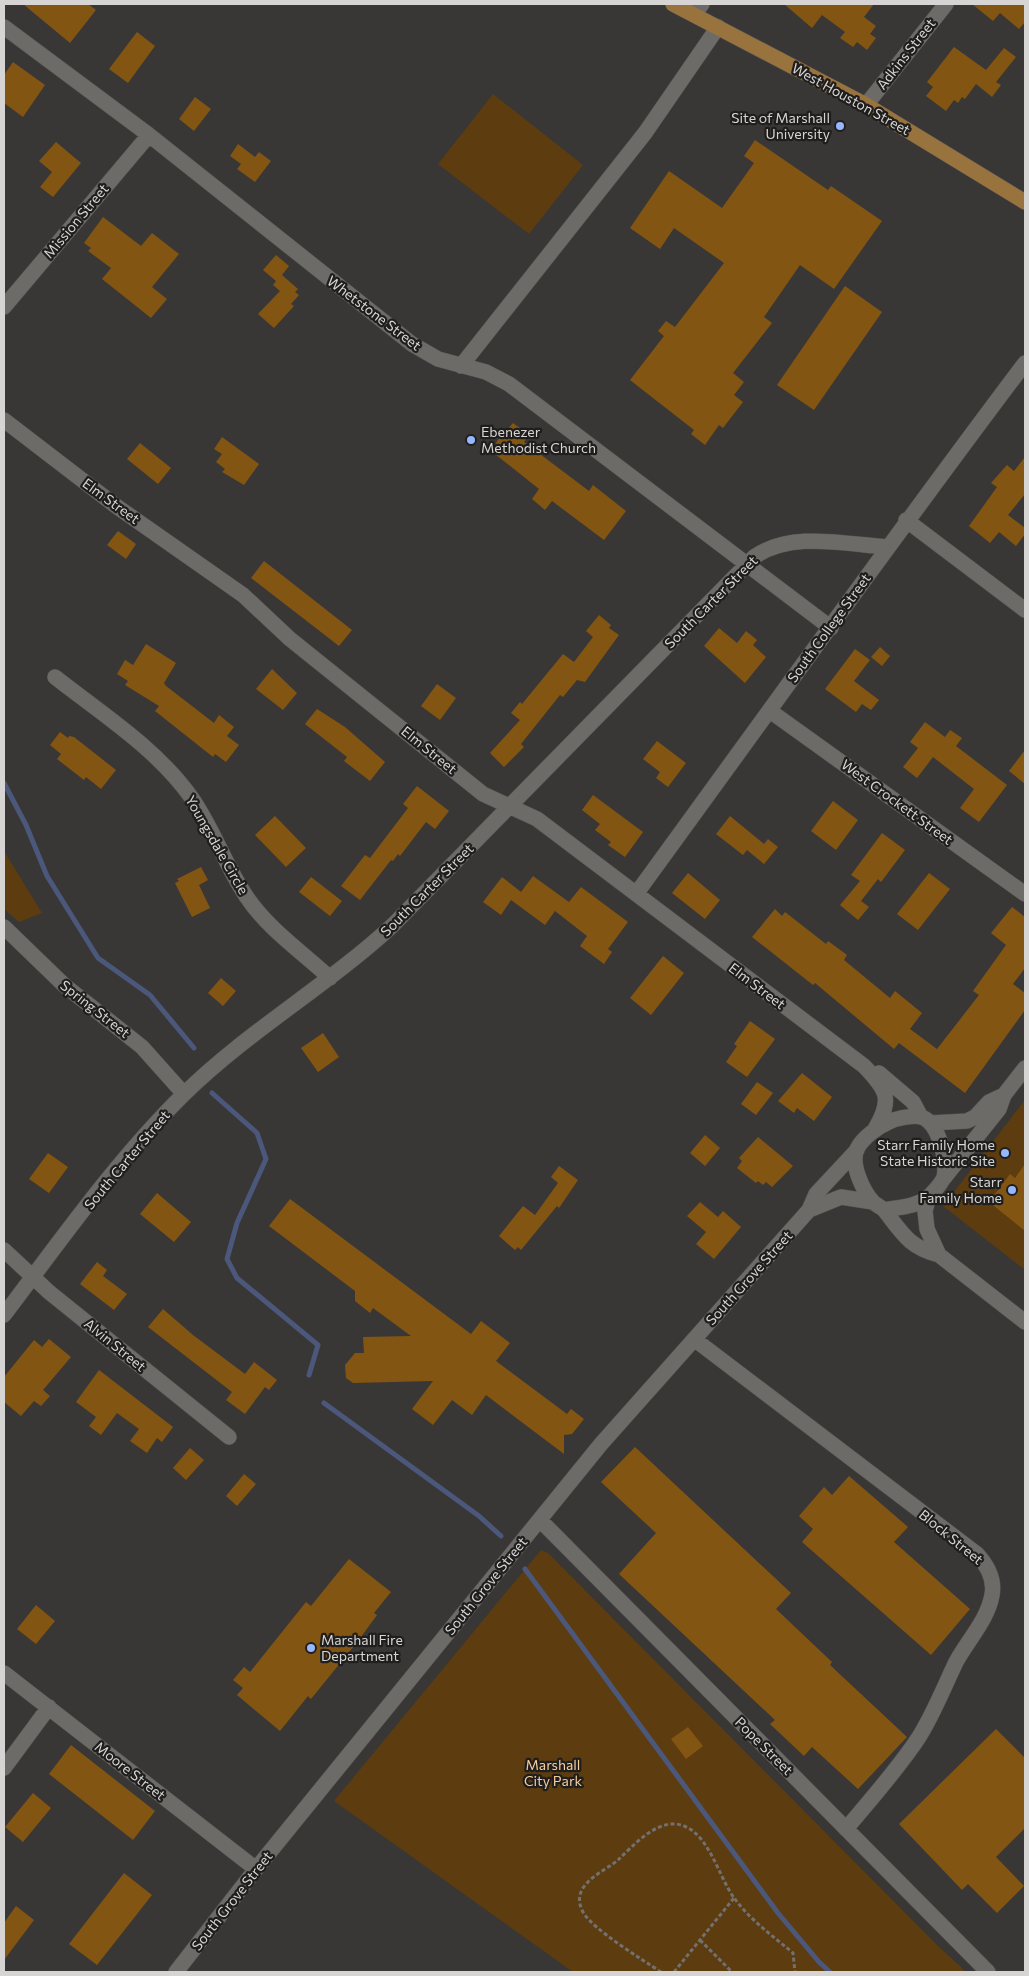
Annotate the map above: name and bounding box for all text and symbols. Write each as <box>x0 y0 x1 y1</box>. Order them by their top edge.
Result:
street label: Adkins Street <box>873 15 939 93</box>
street label: West Houston Street <box>789 59 914 138</box>
place label: Site of Marshall University <box>731 109 830 142</box>
marker: Site of Marshall University <box>834 120 846 132</box>
street label: Mission Street <box>40 180 112 261</box>
street label: Whetstone Street <box>324 272 425 354</box>
place label: Ebenezer Methodist Church <box>481 423 596 456</box>
marker: Ebenezer Methodist Church <box>465 434 477 446</box>
street label: Elm Street <box>79 474 143 527</box>
street label: South Carter Street <box>661 552 761 652</box>
street label: South College Street <box>783 570 874 685</box>
street label: Elm Street <box>398 722 461 777</box>
street label: West Crockett Street <box>838 755 957 848</box>
street label: Youngsdale Circle <box>182 792 253 897</box>
street label: South Carter Street <box>377 840 477 940</box>
street label: Elm Street <box>726 959 789 1013</box>
street label: Spring Street <box>57 976 134 1041</box>
street label: South Carter Street <box>80 1106 173 1213</box>
place label: Starr Family Home State Historic Site <box>877 1136 995 1169</box>
marker: Starr Family Home State Historic Site <box>999 1147 1011 1159</box>
place label: Starr Family Home <box>919 1173 1002 1206</box>
marker: Starr Family Home <box>1006 1184 1018 1196</box>
street label: South Grove Street <box>702 1227 796 1328</box>
street label: Alvin Street <box>81 1315 150 1375</box>
street label: Block Street <box>916 1506 987 1568</box>
street label: South Grove Street <box>441 1533 530 1638</box>
place label: Marshall Fire Department <box>321 1631 403 1664</box>
marker: Marshall Fire Department <box>305 1642 317 1654</box>
street label: Pope Street <box>732 1713 797 1778</box>
street label: Moore Street <box>92 1738 169 1804</box>
park label: Marshall City Park <box>524 1756 582 1789</box>
street label: South Grove Street <box>188 1848 276 1954</box>

